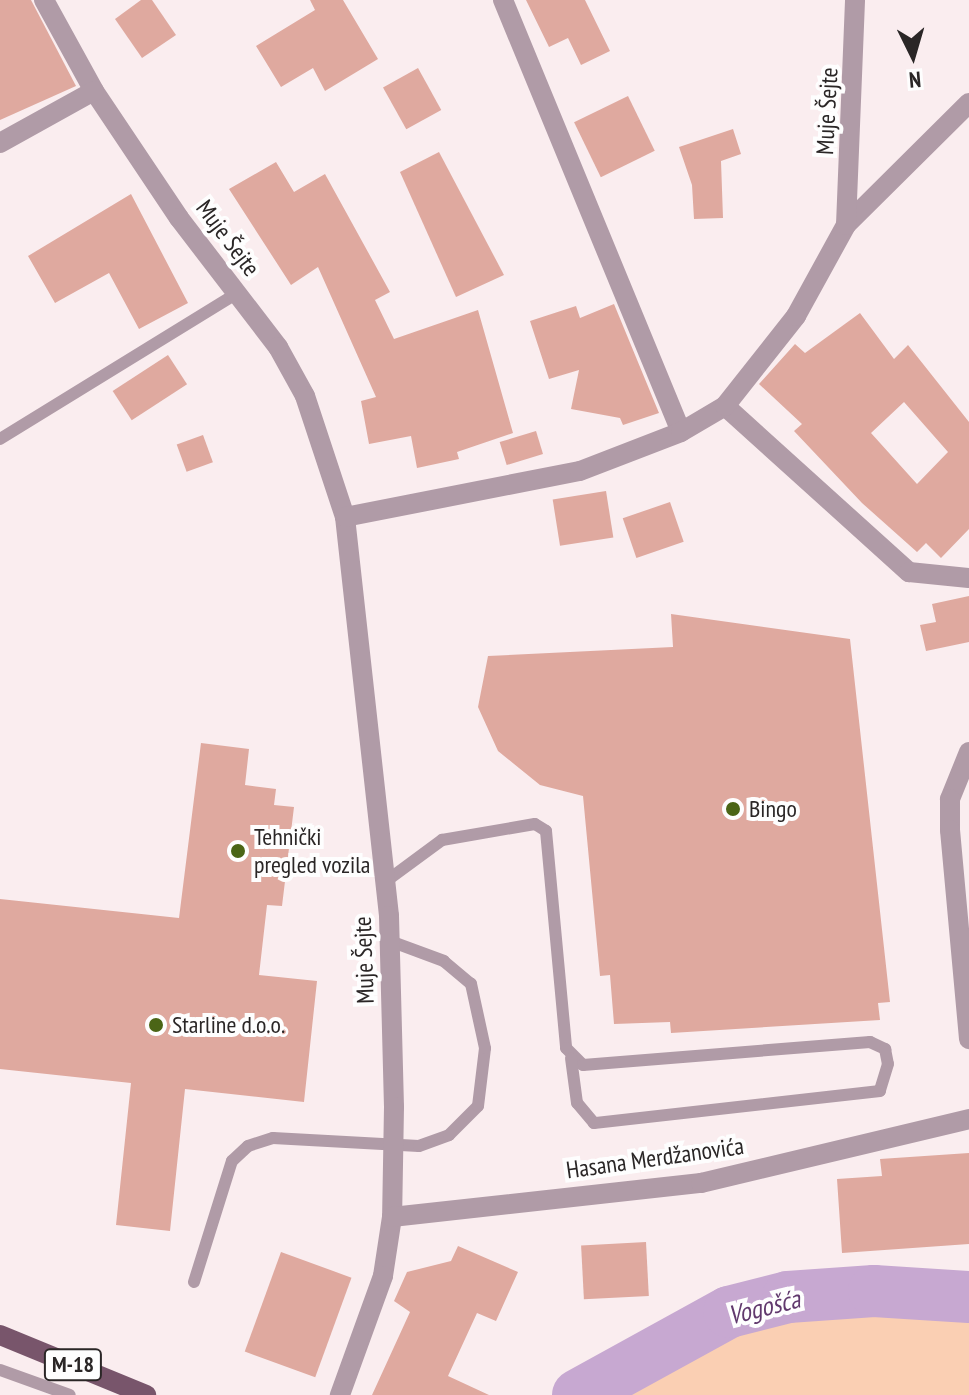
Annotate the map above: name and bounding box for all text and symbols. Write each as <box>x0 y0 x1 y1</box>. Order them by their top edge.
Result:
north arrow <box>873 16 953 96</box>
text: N <box>908 65 922 94</box>
street label: Muje Šejte <box>810 67 844 155</box>
street label: Muje Šejte <box>190 194 266 282</box>
place label: Bingo <box>749 795 797 823</box>
marker: Bingo <box>724 800 742 818</box>
place label: Tehnički pregled vozila <box>254 823 371 879</box>
marker: Tehnički pregled vozila <box>229 842 247 860</box>
street label: Muje Šejte <box>348 916 380 1004</box>
place label: Starline d.o.o. <box>172 1011 285 1039</box>
marker: Starline d.o.o. <box>147 1016 165 1034</box>
street label: Hasana Merdžanovića <box>564 1131 746 1185</box>
water label: Vogošća <box>725 1283 803 1331</box>
road number: M-18 <box>43 1347 103 1383</box>

